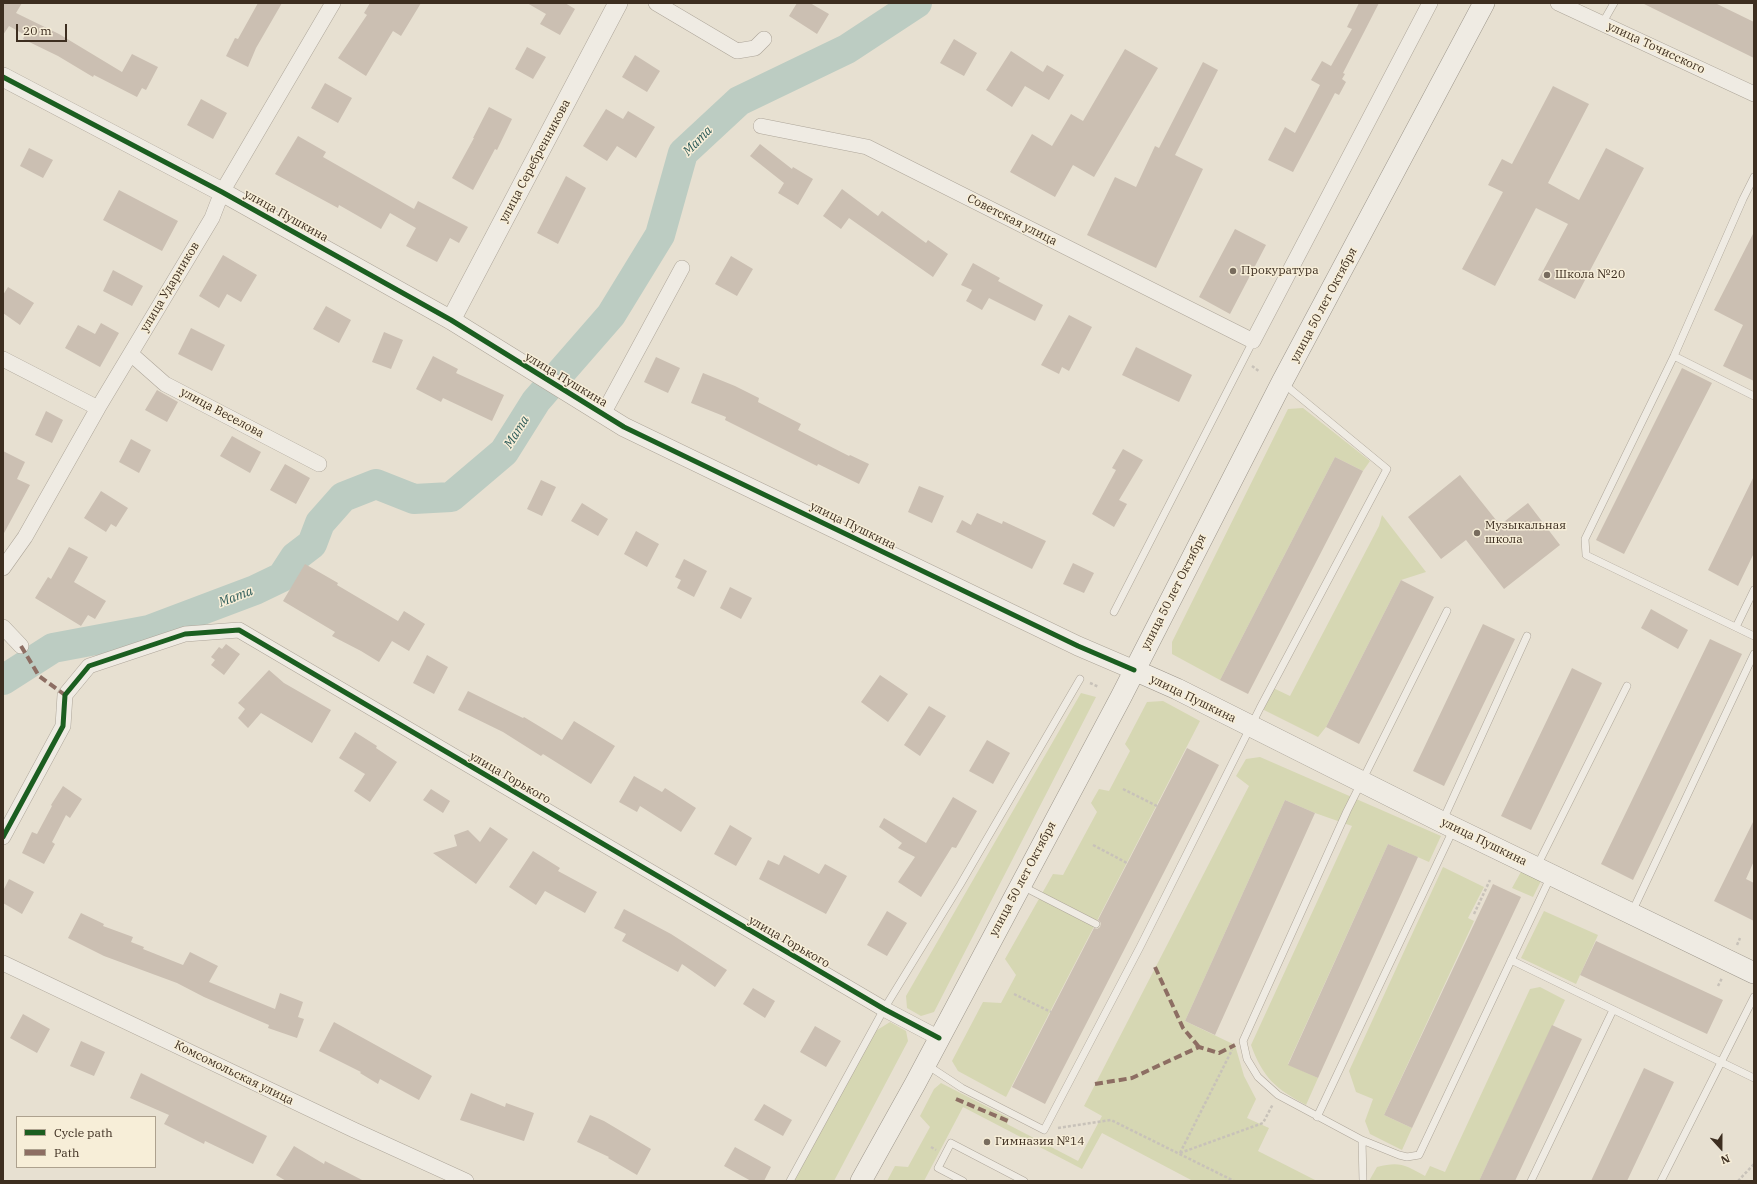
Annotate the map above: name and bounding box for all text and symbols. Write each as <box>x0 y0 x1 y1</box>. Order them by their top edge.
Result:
scale bar <box>18 16 69 42</box>
street label: улица Точисского <box>1605 19 1707 77</box>
text: 20 m <box>23 23 52 38</box>
street label: улица Серебренникова <box>496 97 574 225</box>
water label: Мата <box>680 123 716 159</box>
street label: улица Пушкина <box>241 187 331 245</box>
street label: Советская улица <box>965 191 1059 249</box>
street label: улица Ударников <box>137 239 203 335</box>
street label: улица 50 лет Октября <box>1288 245 1360 365</box>
place label: Прокуратура <box>1241 264 1319 278</box>
marker: Прокуратура <box>1228 266 1238 276</box>
place label: Школа №20 <box>1555 268 1625 282</box>
marker: Школа №20 <box>1542 270 1552 280</box>
street label: улица Пушкина <box>522 350 610 410</box>
street label: улица Веселова <box>178 385 266 441</box>
water label: Мата <box>501 413 533 451</box>
street label: улица Пушкина <box>808 499 898 553</box>
place label: Музыкальная школа <box>1485 519 1566 547</box>
marker: Музыкальная школа <box>1472 528 1482 538</box>
street label: улица 50 лет Октября <box>1139 532 1209 652</box>
water label: Мата <box>217 583 255 611</box>
street label: улица Пушкина <box>1148 672 1238 726</box>
street label: улица Горького <box>467 749 553 807</box>
street label: улица Пушкина <box>1439 815 1529 869</box>
street label: улица 50 лет Октября <box>987 819 1059 939</box>
street label: улица Горького <box>746 913 832 971</box>
street label: Комсомольская улица <box>172 1038 296 1108</box>
legend <box>16 1116 156 1168</box>
text: Cycle path <box>54 1125 113 1140</box>
north arrow <box>1701 1128 1741 1168</box>
place label: Гимназия №14 <box>995 1135 1084 1149</box>
marker: Гимназия №14 <box>982 1137 992 1147</box>
text: Path <box>54 1145 79 1160</box>
text: N <box>1719 1151 1732 1167</box>

